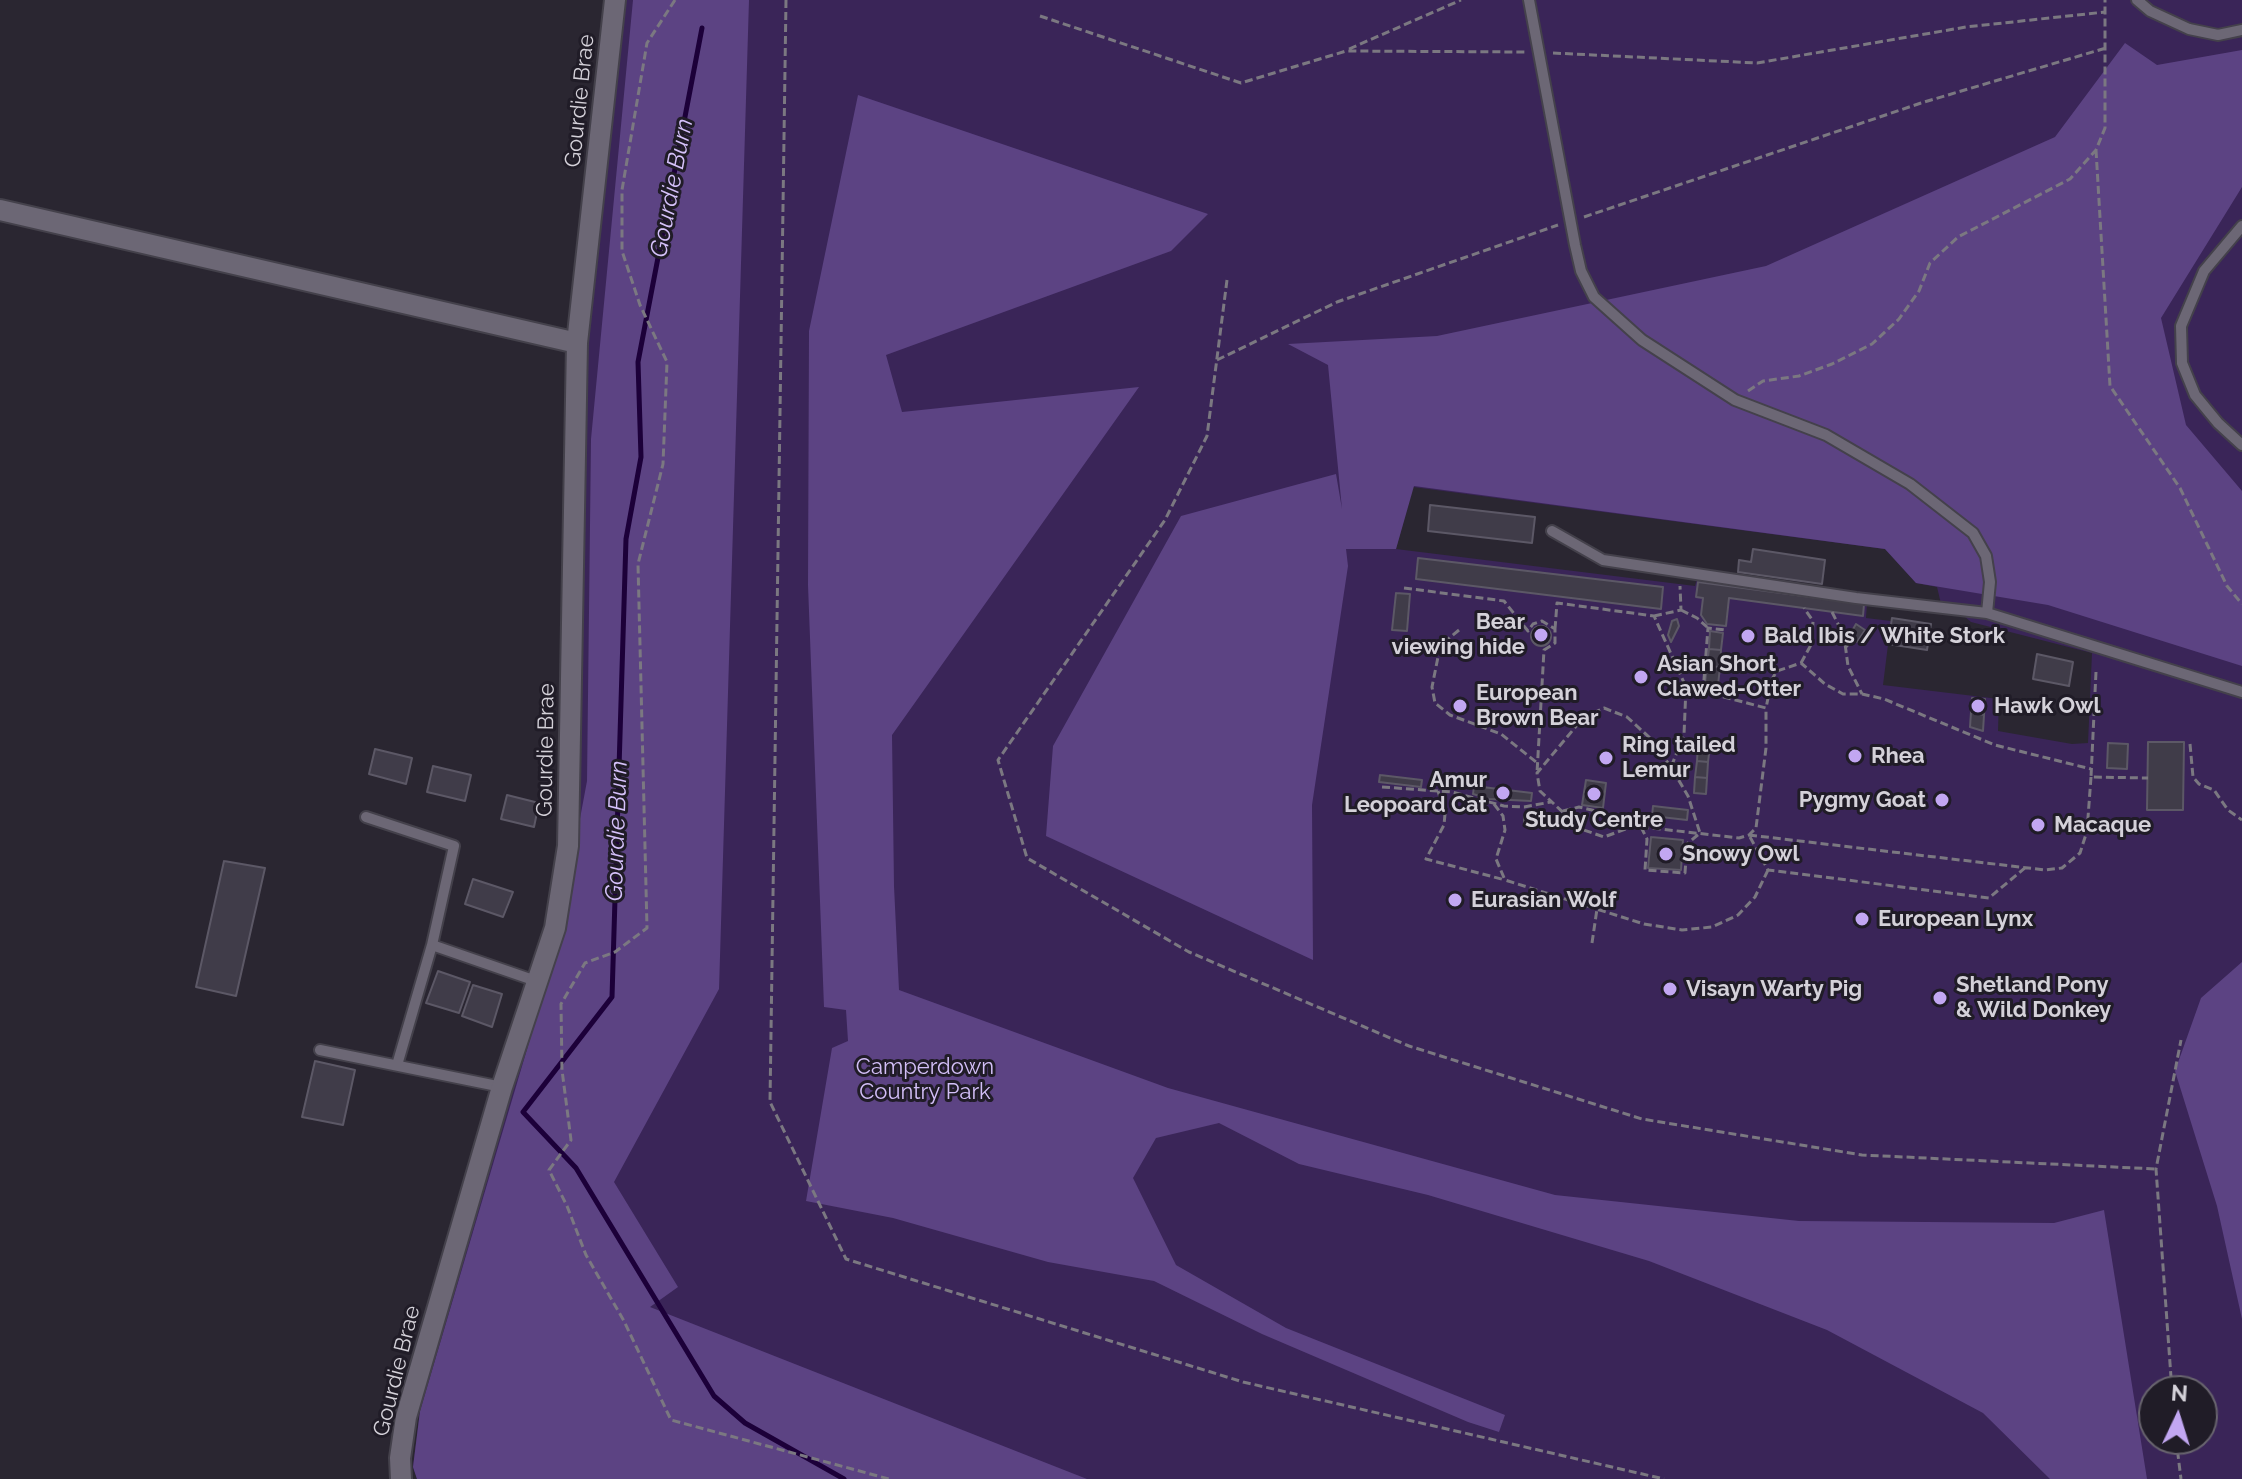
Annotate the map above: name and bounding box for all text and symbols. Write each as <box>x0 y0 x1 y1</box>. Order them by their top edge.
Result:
street label: Gourdie Brae <box>560 33 600 169</box>
water label: Gourdie Burn <box>644 116 700 260</box>
place label: Bear viewing hide <box>1392 609 1525 660</box>
place label: Bald Ibis / White Stork <box>1764 623 2005 649</box>
marker: Bear viewing hide <box>1532 626 1550 644</box>
marker: Bald Ibis / White Stork <box>1739 627 1757 645</box>
place label: Asian Short Clawed-Otter <box>1657 651 1801 702</box>
marker: Asian Short Clawed-Otter <box>1632 668 1650 686</box>
place label: European Brown Bear <box>1476 680 1599 732</box>
street label: Gourdie Brae <box>532 683 560 817</box>
place label: Hawk Owl <box>1994 693 2100 719</box>
marker: European Brown Bear <box>1451 697 1469 715</box>
marker: Hawk Owl <box>1969 697 1987 715</box>
place label: Ring tailed Lemur <box>1622 732 1736 784</box>
place label: Rhea <box>1871 743 1925 769</box>
marker: Rhea <box>1846 747 1864 765</box>
marker: Ring tailed Lemur <box>1597 749 1615 767</box>
water label: Gourdie Burn <box>600 760 634 902</box>
place label: Amur Leopoard Cat <box>1344 767 1487 818</box>
marker: Amur Leopoard Cat <box>1494 784 1512 802</box>
marker: Study Centre <box>1585 785 1603 803</box>
place label: Pygmy Goat <box>1799 787 1926 813</box>
marker: Pygmy Goat <box>1933 791 1951 809</box>
place label: Study Centre <box>1525 807 1663 833</box>
place label: Macaque <box>2054 812 2151 838</box>
marker: Macaque <box>2029 816 2047 834</box>
place label: Snowy Owl <box>1682 841 1799 867</box>
marker: Snowy Owl <box>1657 845 1675 863</box>
place label: Eurasian Wolf <box>1471 887 1616 913</box>
marker: Eurasian Wolf <box>1446 891 1464 909</box>
place label: European Lynx <box>1878 906 2033 932</box>
marker: European Lynx <box>1853 910 1871 928</box>
place label: Shetland Pony & Wild Donkey <box>1956 972 2111 1024</box>
place label: Visayn Warty Pig <box>1686 976 1862 1002</box>
marker: Visayn Warty Pig <box>1661 980 1679 998</box>
marker: Shetland Pony & Wild Donkey <box>1931 989 1949 1007</box>
park label: Camperdown Country Park <box>856 1054 994 1106</box>
street label: Gourdie Brae <box>368 1303 426 1439</box>
north arrow <box>2138 1375 2218 1455</box>
text: N <box>2170 1379 2189 1407</box>

